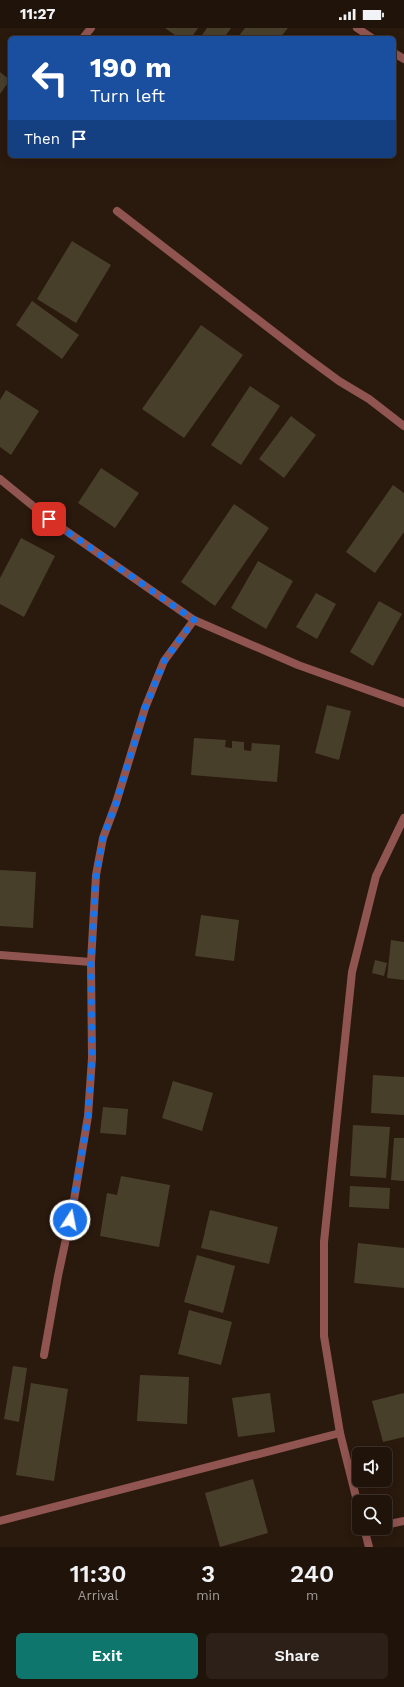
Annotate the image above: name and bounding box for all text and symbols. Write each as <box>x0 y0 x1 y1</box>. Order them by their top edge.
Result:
text: 11:27 <box>20 5 55 23</box>
text: 190 m <box>90 51 172 84</box>
icon: left <box>24 52 76 104</box>
text: Turn left <box>90 85 165 106</box>
icon: arrive <box>68 128 90 150</box>
text: Then <box>24 130 60 148</box>
pin <box>32 502 66 536</box>
icon: arrive <box>38 508 60 530</box>
position arrow <box>49 1199 91 1241</box>
map controls <box>352 1447 392 1535</box>
button: sound <box>352 1447 392 1487</box>
button: search <box>352 1495 392 1535</box>
text: 11:30 <box>70 1560 126 1588</box>
text: 3 <box>201 1560 215 1588</box>
text: 240 <box>290 1560 334 1588</box>
text: Arrival <box>78 1588 118 1603</box>
text: min <box>196 1588 220 1603</box>
text: m <box>306 1588 318 1603</box>
button: Exit <box>16 1633 198 1679</box>
button: Share <box>206 1633 388 1679</box>

